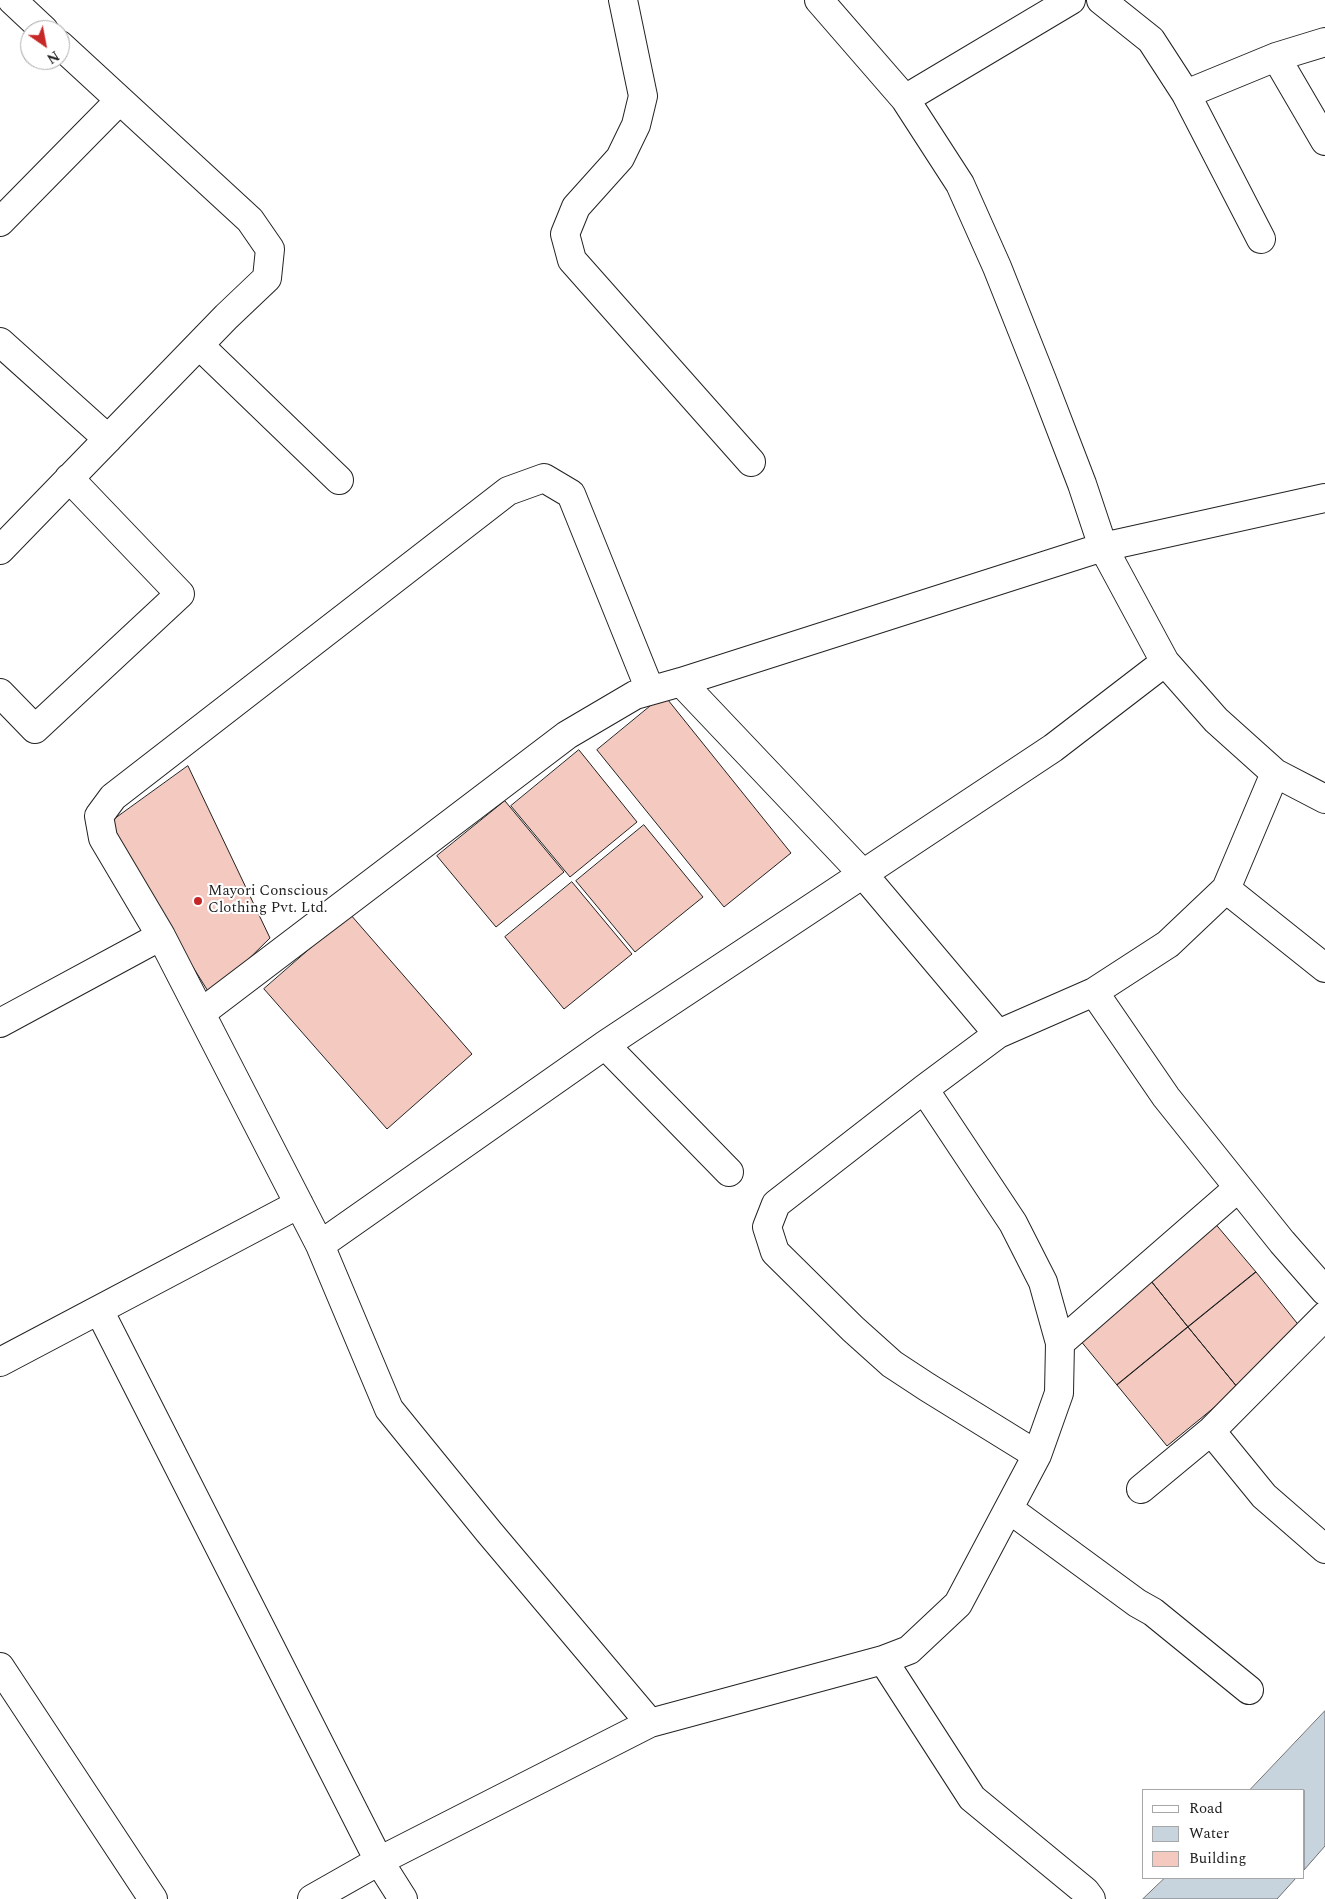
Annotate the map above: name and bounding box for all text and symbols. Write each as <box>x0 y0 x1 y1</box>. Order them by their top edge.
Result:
north arrow <box>20 20 70 70</box>
text: N <box>42 45 63 69</box>
place label: Mayori Conscious Clothing Pvt. Ltd. <box>208 883 328 918</box>
marker: Mayori Conscious Clothing Pvt. Ltd. <box>192 895 204 907</box>
legend <box>1142 1789 1305 1879</box>
text: Road <box>1189 1797 1223 1820</box>
text: Water <box>1189 1822 1229 1845</box>
text: Building <box>1189 1847 1246 1870</box>

